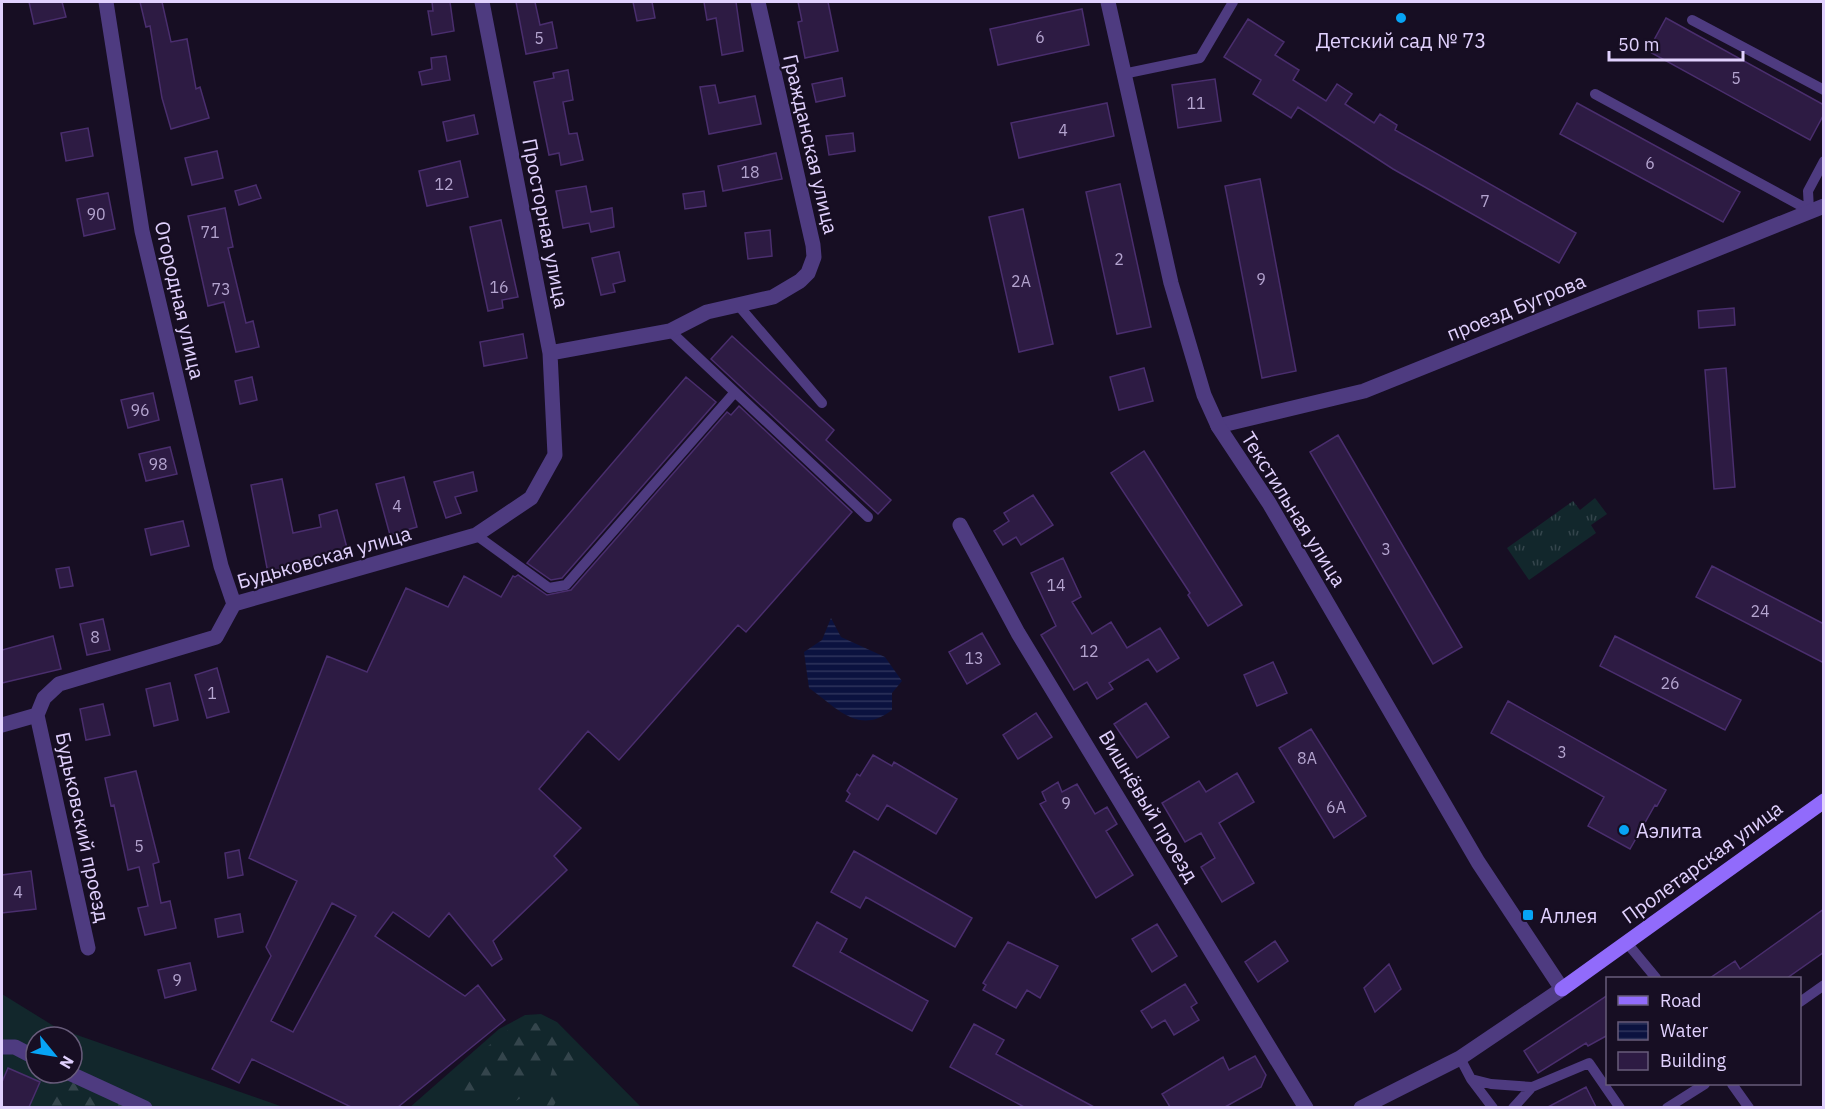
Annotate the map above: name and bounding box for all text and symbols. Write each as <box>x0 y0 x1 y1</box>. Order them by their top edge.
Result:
marker: Детский сад № 73 <box>1394 11 1408 25</box>
scale bar <box>1609 24 1742 62</box>
house number: 6 <box>1035 27 1045 47</box>
place label: Детский сад № 73 <box>1316 27 1486 54</box>
house number: 5 <box>534 28 544 48</box>
text: 50 m <box>1618 33 1660 56</box>
street label: Гражданская улица <box>777 52 845 237</box>
house number: 5 <box>1731 68 1741 88</box>
house number: 11 <box>1186 93 1206 113</box>
house number: 4 <box>1058 120 1068 140</box>
street label: Просторная улица <box>516 136 576 310</box>
house number: 6 <box>1645 153 1655 173</box>
house number: 18 <box>740 162 760 182</box>
house number: 12 <box>434 174 454 194</box>
house number: 7 <box>1480 191 1490 211</box>
house number: 90 <box>86 204 106 224</box>
street label: Огородная улица <box>149 218 211 382</box>
house number: 71 <box>200 222 220 242</box>
house number: 2 <box>1114 249 1124 269</box>
street label: проезд Бугрова <box>1442 267 1590 347</box>
house number: 9 <box>1256 269 1266 289</box>
house number: 2А <box>1011 271 1031 291</box>
house number: 16 <box>489 277 509 297</box>
house number: 73 <box>211 279 231 299</box>
house number: 96 <box>130 400 150 420</box>
street label: Текстильная улица <box>1235 426 1353 592</box>
house number: 98 <box>148 454 168 474</box>
house number: 4 <box>392 496 402 516</box>
street label: Будьковская улица <box>234 519 414 595</box>
house number: 3 <box>1381 539 1391 559</box>
house number: 14 <box>1046 575 1066 595</box>
house number: 24 <box>1750 601 1770 621</box>
house number: 8 <box>90 627 100 647</box>
house number: 12 <box>1079 641 1099 661</box>
house number: 13 <box>964 648 984 668</box>
house number: 26 <box>1660 673 1680 693</box>
house number: 1 <box>207 683 217 703</box>
street label: Вишнёвый проезд <box>1093 725 1205 887</box>
street label: Будьковский проезд <box>50 729 116 925</box>
house number: 3 <box>1557 742 1567 762</box>
house number: 8А <box>1297 748 1317 768</box>
house number: 9 <box>1061 793 1071 813</box>
street label: Пролетарская улица <box>1616 794 1788 929</box>
house number: 6А <box>1326 797 1346 817</box>
place label: Аэлита <box>1636 817 1702 844</box>
marker: Аэлита <box>1617 823 1631 837</box>
house number: 5 <box>134 836 144 856</box>
house number: 4 <box>13 882 23 902</box>
place label: Аллея <box>1540 902 1597 929</box>
marker: Аллея <box>1521 908 1535 922</box>
house number: 9 <box>172 970 182 990</box>
legend <box>1606 977 1801 1085</box>
text: Road <box>1660 989 1701 1012</box>
text: Water <box>1660 1019 1709 1042</box>
north arrow <box>24 1025 84 1085</box>
text: Building <box>1660 1049 1727 1072</box>
text: N <box>55 1052 79 1073</box>

